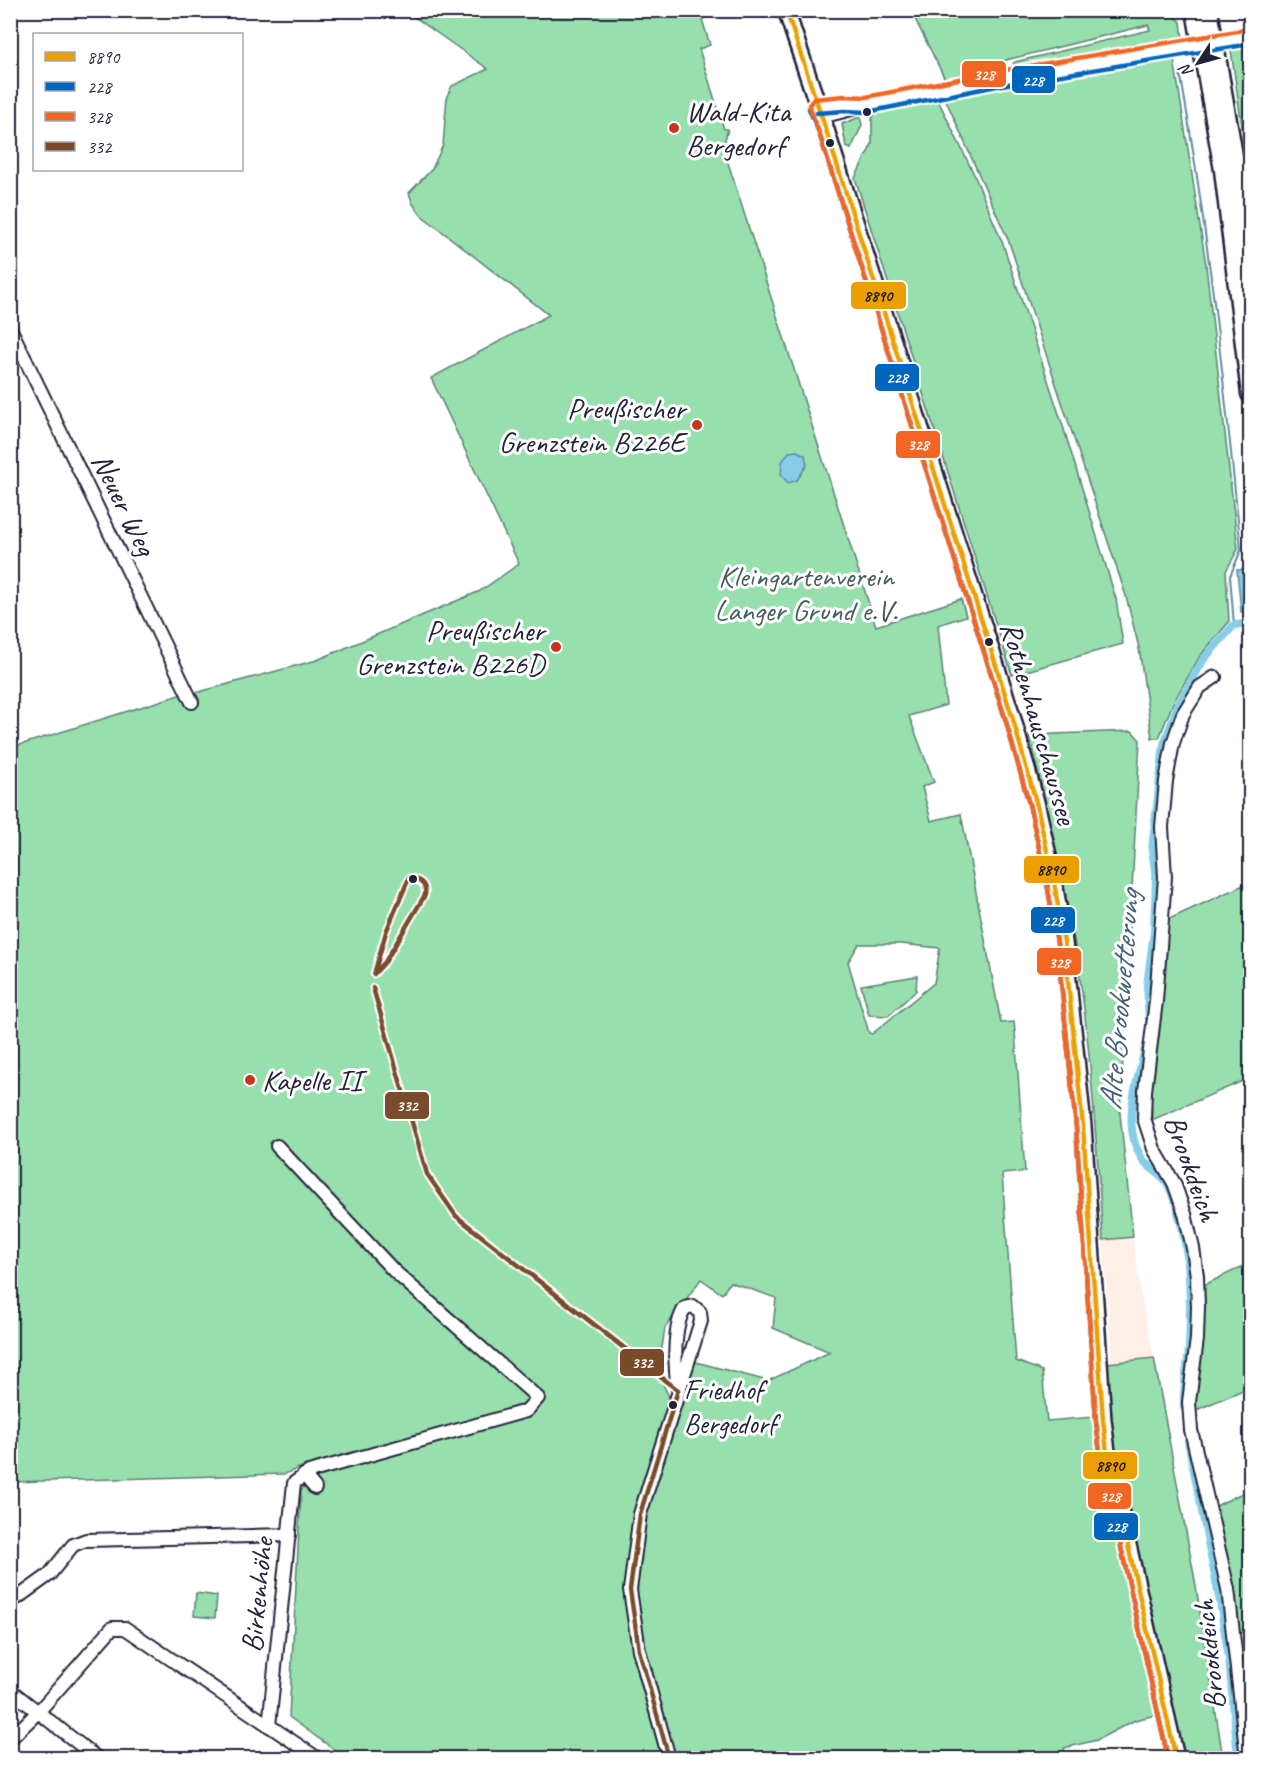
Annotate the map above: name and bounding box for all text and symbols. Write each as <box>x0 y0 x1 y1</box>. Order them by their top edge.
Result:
legend <box>33 33 243 171</box>
north arrow <box>1168 33 1228 93</box>
text: 8890 <box>87 46 121 68</box>
text: N <box>1174 59 1198 81</box>
line badge: 328 <box>961 60 1007 88</box>
text: 328 <box>973 65 997 85</box>
line badge: 228 <box>1011 65 1056 94</box>
text: 228 <box>1022 71 1046 91</box>
text: 228 <box>87 76 113 98</box>
place label: Wald-Kita Bergedorf <box>686 92 792 164</box>
text: 328 <box>87 106 113 128</box>
unlabelled marker <box>861 106 873 118</box>
marker: Wald-Kita Bergedorf <box>667 121 681 135</box>
text: 332 <box>87 136 113 158</box>
unlabelled marker <box>824 137 836 149</box>
line badge: 8890 <box>850 281 907 310</box>
text: 8890 <box>864 286 894 306</box>
line badge: 228 <box>874 363 920 392</box>
text: 228 <box>886 368 910 388</box>
place label: Preußischer Grenzstein B226E <box>499 389 689 461</box>
marker: Preußischer Grenzstein B226E <box>690 418 704 432</box>
line badge: 328 <box>895 430 941 459</box>
text: 328 <box>907 435 931 455</box>
street label: Neuer Weg <box>83 447 166 563</box>
park label: Kleingartenverein Langer Grund e.V. <box>714 557 898 629</box>
place label: Preußischer Grenzstein B226D <box>356 611 547 683</box>
street label: Rothenhauschaussee <box>992 617 1087 831</box>
unlabelled marker <box>983 636 995 648</box>
marker: Preußischer Grenzstein B226D <box>549 640 563 654</box>
line badge: 8890 <box>1023 855 1080 884</box>
text: 8890 <box>1037 860 1067 880</box>
unlabelled marker <box>407 873 419 885</box>
water label: Alte Brookwetterung <box>1089 885 1150 1112</box>
line badge: 228 <box>1030 906 1076 934</box>
text: 228 <box>1042 911 1066 931</box>
line badge: 328 <box>1036 947 1082 976</box>
text: 328 <box>1048 953 1072 973</box>
place label: Kapelle II <box>262 1061 368 1099</box>
marker: Kapelle II <box>243 1073 257 1087</box>
line badge: 332 <box>384 1091 430 1120</box>
text: 332 <box>396 1096 420 1116</box>
street label: Brookdeich <box>1155 1110 1229 1227</box>
line badge: 332 <box>619 1348 665 1377</box>
text: 332 <box>631 1353 655 1373</box>
place label: Friedhof Bergedorf <box>684 1372 782 1441</box>
marker: Friedhof Bergedorf <box>667 1399 679 1411</box>
line badge: 8890 <box>1082 1451 1138 1480</box>
text: 8890 <box>1096 1456 1126 1476</box>
line badge: 328 <box>1087 1482 1132 1510</box>
text: 328 <box>1099 1487 1123 1507</box>
line badge: 228 <box>1093 1512 1139 1541</box>
text: 228 <box>1105 1517 1129 1537</box>
street label: Birkenhöhe <box>232 1534 282 1654</box>
street label: Brookdeich <box>1184 1597 1234 1712</box>

